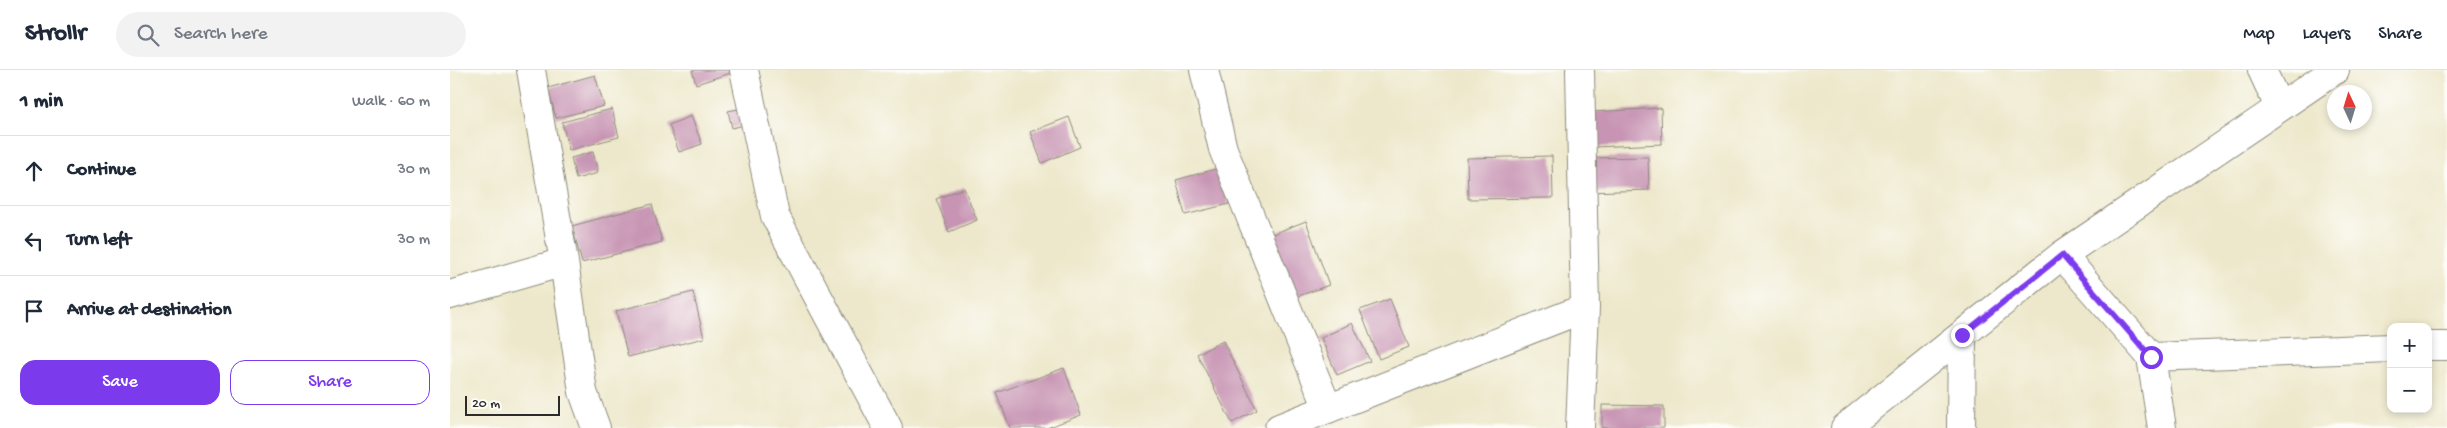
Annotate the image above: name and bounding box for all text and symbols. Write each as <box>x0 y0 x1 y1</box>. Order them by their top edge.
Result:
search box <box>116 12 466 57</box>
text: Strollr <box>25 20 86 49</box>
icon: search <box>134 21 162 49</box>
text: Search here <box>174 23 268 46</box>
text: Map <box>2243 24 2275 45</box>
text: Layers <box>2303 24 2350 45</box>
text: Share <box>2378 24 2422 45</box>
north arrow <box>2327 85 2372 130</box>
text: 1 min <box>20 90 63 115</box>
text: Walk · 60 m <box>352 93 430 112</box>
icon: ahead <box>20 157 48 185</box>
text: Continue <box>67 159 136 182</box>
text: 30 m <box>397 161 430 180</box>
icon: left <box>20 227 48 255</box>
text: Turn left <box>67 229 131 252</box>
text: 30 m <box>397 231 430 250</box>
icon: arrive <box>20 297 48 325</box>
text: Arrive at destination <box>67 299 231 322</box>
map controls <box>2387 323 2432 413</box>
button: + <box>2387 323 2432 368</box>
route end <box>1951 324 1974 347</box>
route start <box>2140 346 2163 369</box>
button: Save <box>20 360 220 405</box>
button: Share <box>230 360 430 405</box>
button: − <box>2387 368 2432 413</box>
scale bar <box>465 393 560 416</box>
text: 20 m <box>472 396 500 413</box>

